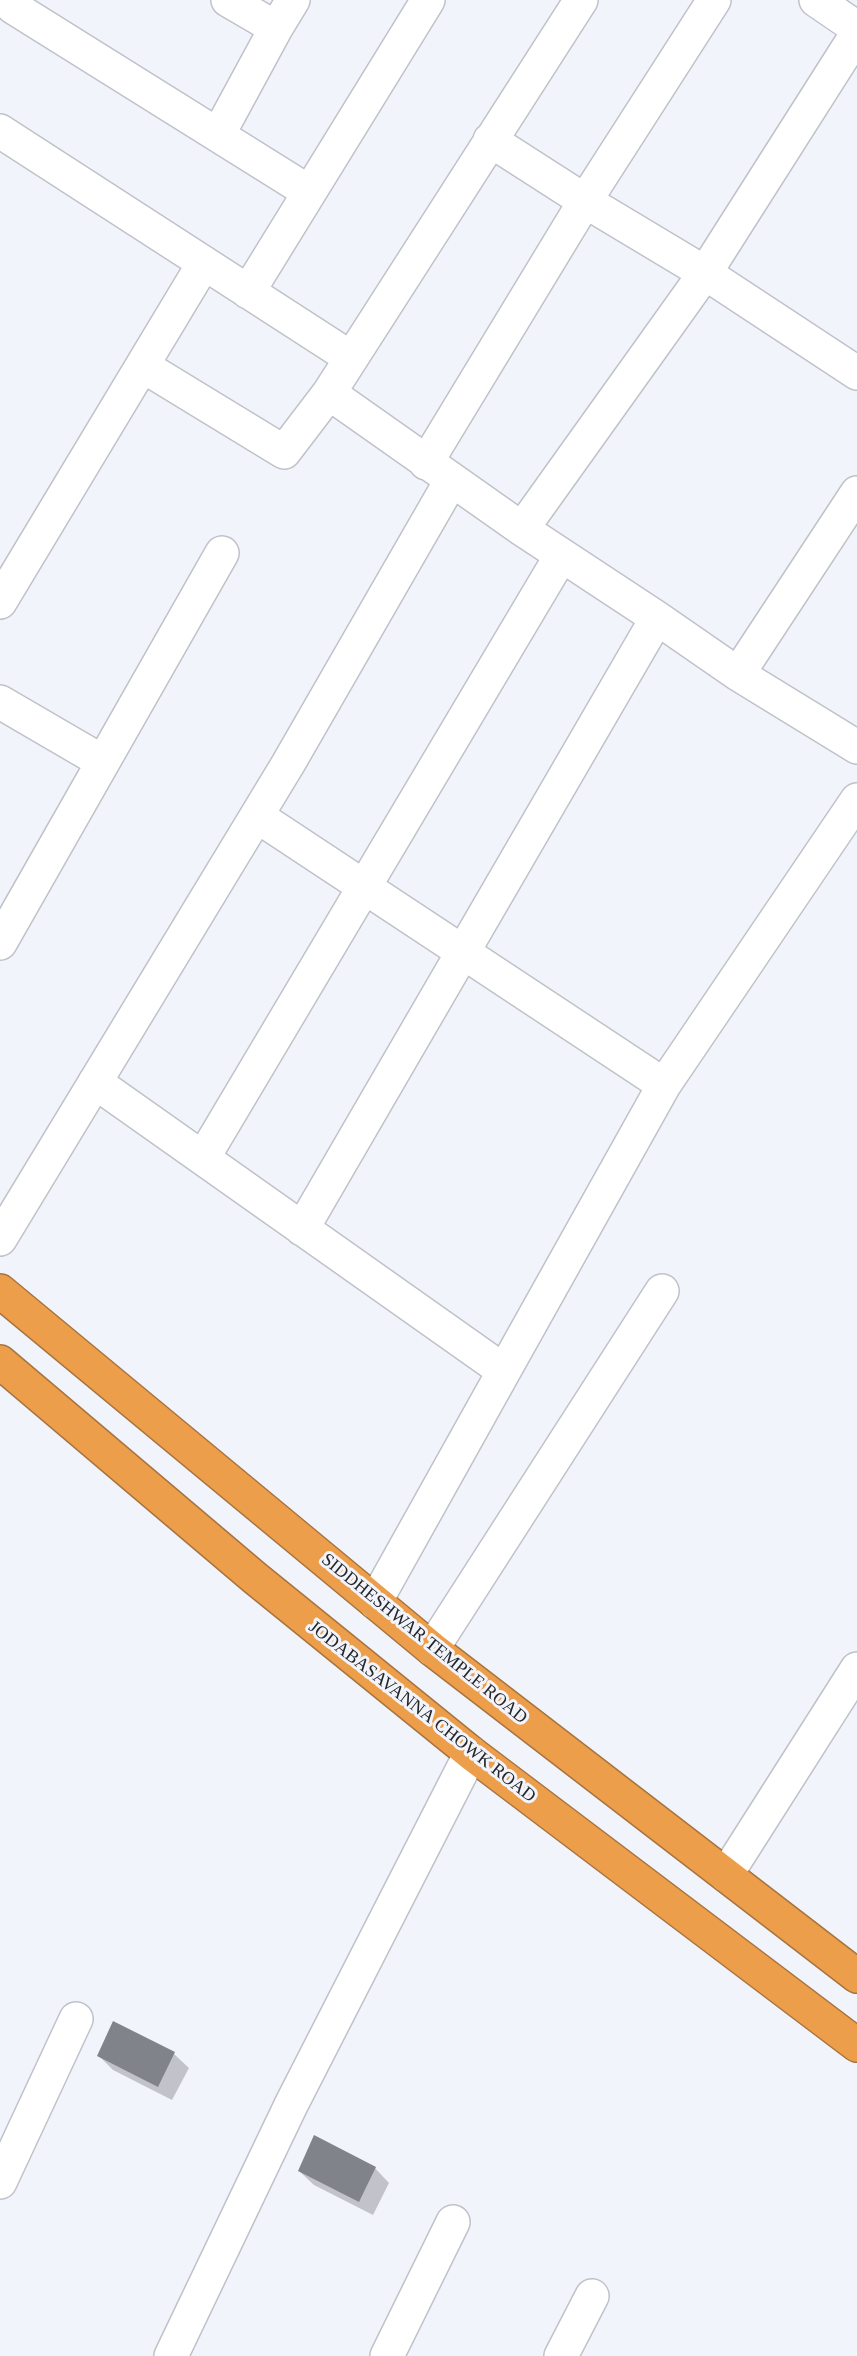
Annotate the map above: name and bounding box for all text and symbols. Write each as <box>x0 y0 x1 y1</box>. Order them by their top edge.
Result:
street label: SIDDHESHWAR TEMPLE ROAD <box>317 1549 531 1729</box>
street label: JODABASAVANNA CHOWK ROAD <box>304 1617 540 1807</box>

